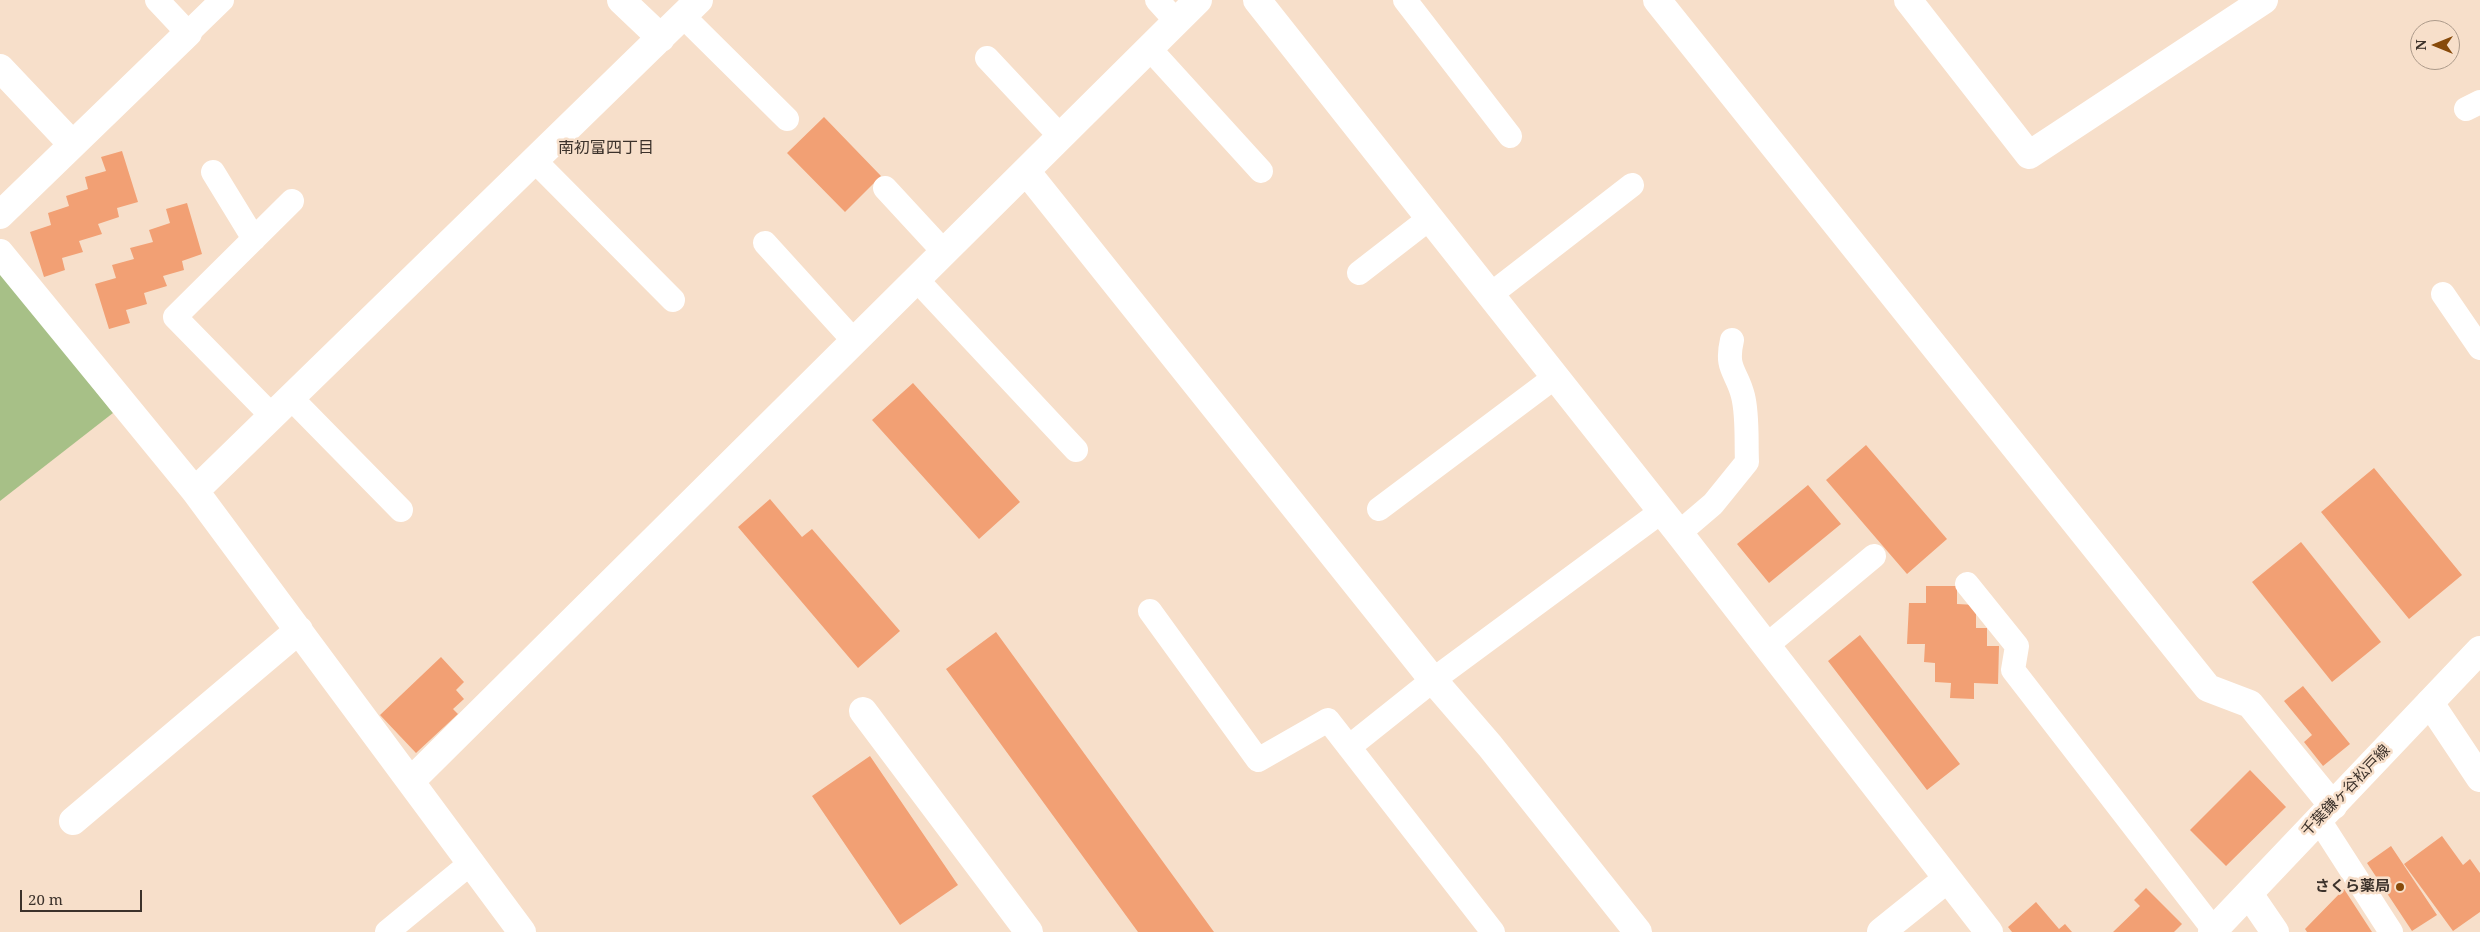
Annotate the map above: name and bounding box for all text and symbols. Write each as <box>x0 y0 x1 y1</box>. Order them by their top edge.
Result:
north arrow <box>2410 20 2460 70</box>
text: N <box>2411 39 2430 51</box>
district label: 南初富四丁目 <box>558 138 654 158</box>
street label: 千葉鎌ヶ谷松戸線 <box>2298 742 2394 840</box>
place label: さくら薬局 <box>2315 878 2390 896</box>
scale bar <box>22 880 145 912</box>
marker: さくら薬局 <box>2394 881 2406 893</box>
text: 20 m <box>28 889 63 909</box>

